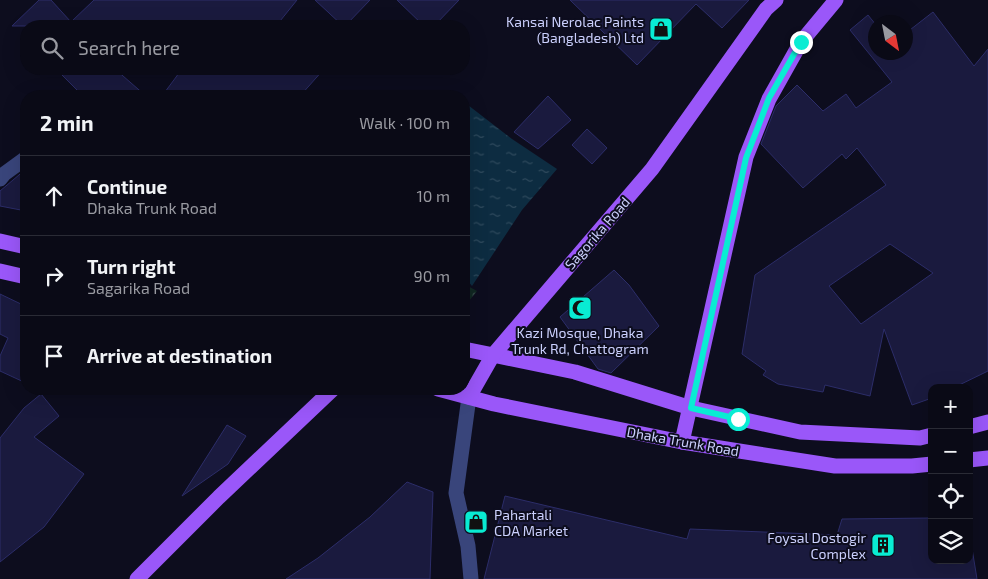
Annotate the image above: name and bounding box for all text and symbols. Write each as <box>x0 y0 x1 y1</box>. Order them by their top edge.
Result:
place label: Kansai Nerolac Paints (Bangladesh) Ltd <box>506 13 644 46</box>
north arrow <box>868 15 913 60</box>
shop icon: Kansai Nerolac Paints (Bangladesh) Ltd <box>648 16 674 42</box>
search box <box>20 20 470 75</box>
route end <box>790 31 813 54</box>
icon: search <box>38 34 66 62</box>
text: Search here <box>78 36 180 59</box>
text: 2 min <box>40 110 94 135</box>
text: Walk · 100 m <box>359 113 450 132</box>
text: Continue <box>87 175 167 198</box>
icon: ahead <box>40 182 68 210</box>
text: 10 m <box>416 186 450 205</box>
street label: Sagorika Road <box>561 193 633 273</box>
text: Dhaka Trunk Road <box>87 198 217 217</box>
text: Turn right <box>87 255 175 278</box>
icon: right <box>40 262 68 290</box>
text: 90 m <box>414 266 450 285</box>
text: Sagarika Road <box>87 278 190 297</box>
mosque icon: Kazi Mosque, Dhaka Trunk Rd, Chattogram <box>567 295 593 321</box>
place label: Kazi Mosque, Dhaka Trunk Rd, Chattogram <box>511 324 649 357</box>
icon: arrive <box>40 342 68 370</box>
text: Arrive at destination <box>87 344 272 367</box>
map controls <box>928 384 973 564</box>
button: + <box>928 384 973 429</box>
route start <box>727 408 750 431</box>
street label: Dhaka Trunk Road <box>626 423 740 459</box>
button: − <box>928 429 973 474</box>
button: locate <box>928 474 973 519</box>
place label: Pahartali CDA Market <box>494 506 568 539</box>
shop icon: Pahartali CDA Market <box>463 509 489 535</box>
button: layers <box>928 519 973 564</box>
place label: Foysal Dostogir Complex <box>767 529 867 562</box>
building icon: Foysal Dostogir Complex <box>870 532 896 558</box>

